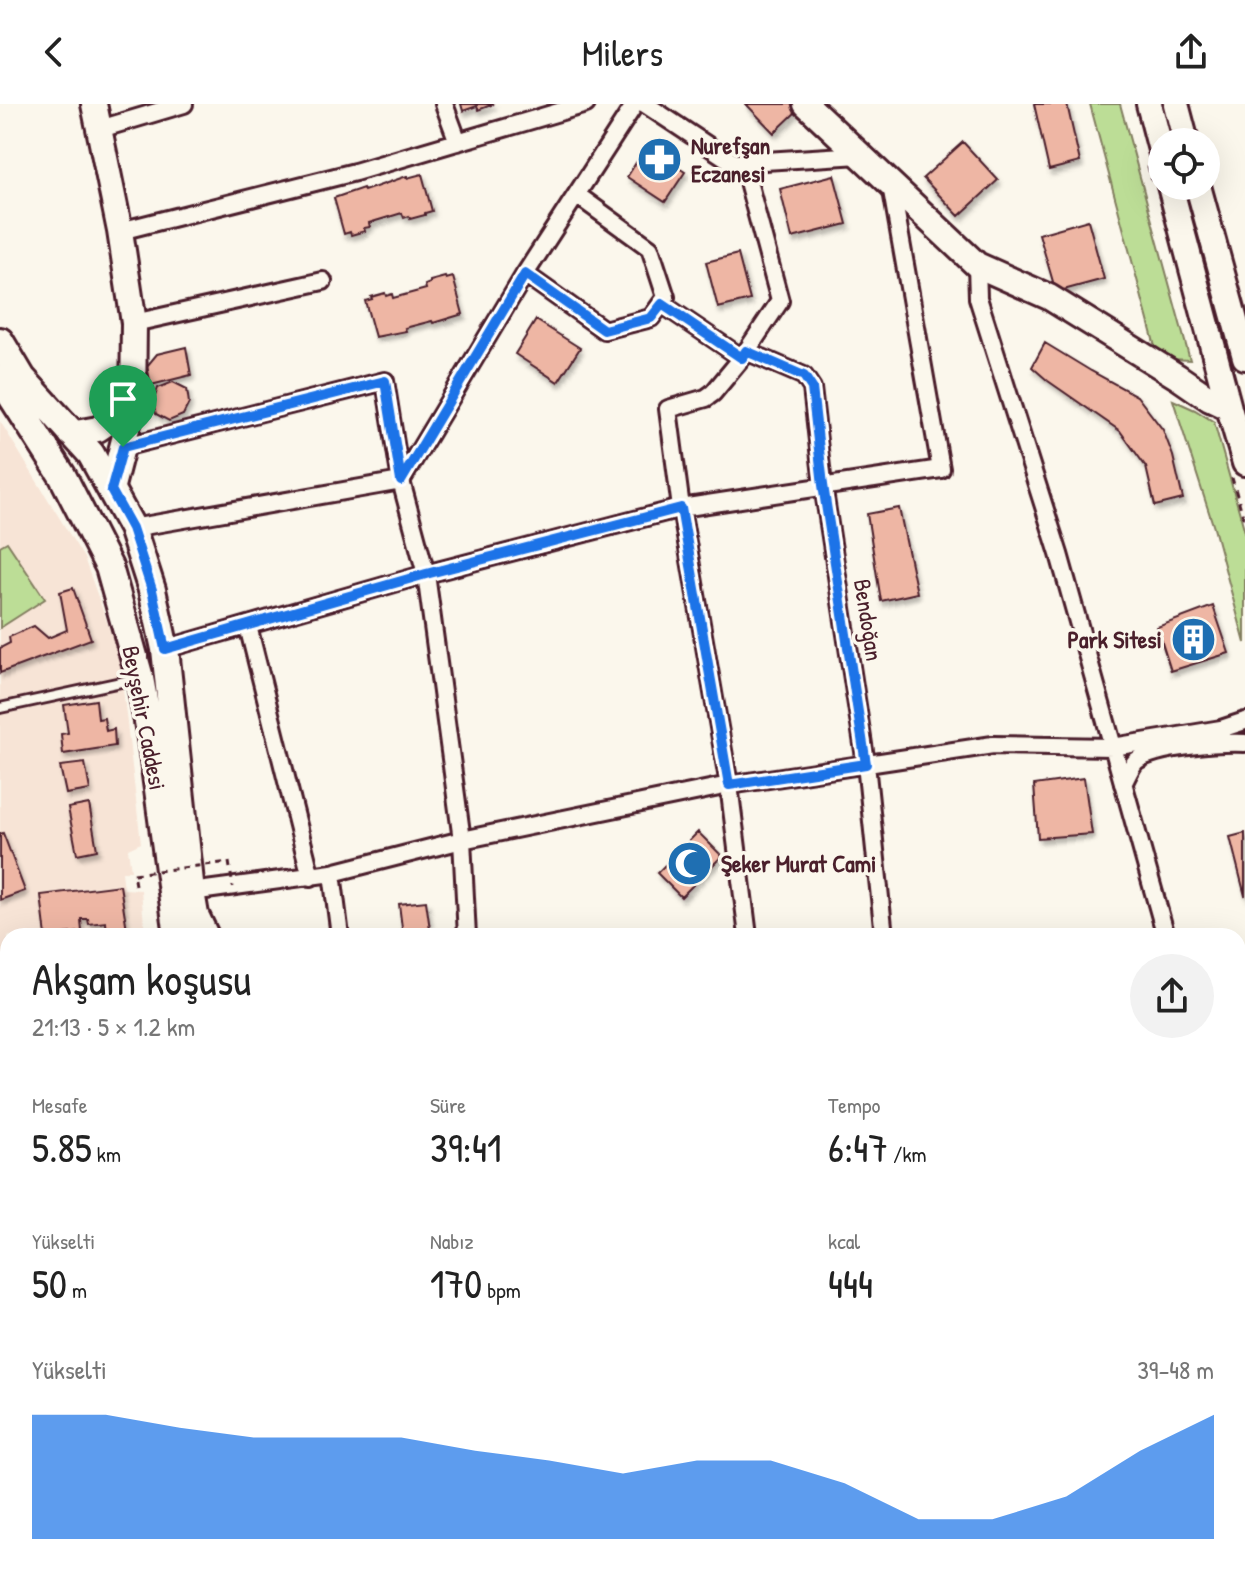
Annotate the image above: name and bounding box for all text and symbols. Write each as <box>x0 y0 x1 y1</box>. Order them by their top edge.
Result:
text: Milers <box>582 28 663 77</box>
icon: back <box>32 30 76 74</box>
icon: share <box>1169 30 1213 74</box>
map controls <box>1148 128 1220 200</box>
button: locate <box>1148 128 1220 200</box>
place label: Nurefşan Eczanesi <box>691 129 770 189</box>
pharmacy icon: Nurefşan Eczanesi <box>636 136 684 184</box>
pin <box>89 365 157 447</box>
icon: arrive <box>101 377 145 421</box>
street label: Bendoğan <box>847 577 891 663</box>
building icon: Park Sitesi <box>1169 616 1217 664</box>
place label: Park Sitesi <box>1068 623 1162 655</box>
street label: Beyşehir Caddesi <box>115 643 175 793</box>
mosque icon: Şeker Murat Cami <box>666 840 714 888</box>
place label: Şeker Murat Cami <box>721 847 876 879</box>
text: Akşam koşusu <box>32 949 251 1009</box>
button: share <box>1130 954 1214 1038</box>
text: 21:13 · 5 × 1.2 km <box>32 1009 195 1044</box>
text: Mesafe <box>32 1090 88 1120</box>
text: Süre <box>430 1090 466 1120</box>
text: Tempo <box>828 1090 880 1120</box>
text: 5.85 <box>32 1120 92 1174</box>
text: 39:41 <box>430 1120 501 1174</box>
text: 6:47 <box>828 1120 888 1174</box>
text: km <box>92 1139 121 1169</box>
text: /km <box>888 1139 927 1169</box>
text: Yükselti <box>32 1226 95 1256</box>
text: Nabız <box>430 1226 474 1256</box>
text: kcal <box>828 1226 860 1256</box>
text: 50 <box>32 1256 67 1310</box>
text: 170 <box>430 1256 482 1310</box>
text: 444 <box>828 1256 873 1310</box>
text: m <box>67 1275 87 1305</box>
text: bpm <box>482 1275 521 1305</box>
text: Yükselti <box>32 1352 107 1387</box>
text: 39–48 m <box>1137 1352 1214 1387</box>

